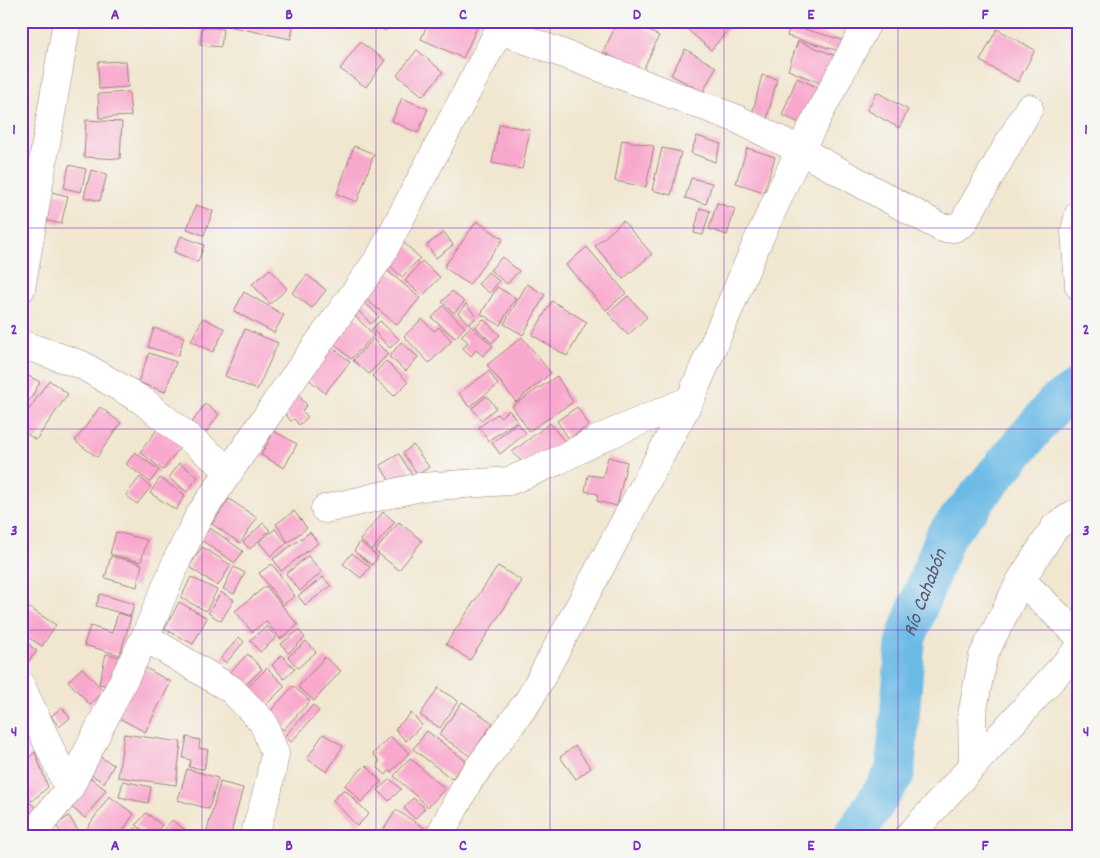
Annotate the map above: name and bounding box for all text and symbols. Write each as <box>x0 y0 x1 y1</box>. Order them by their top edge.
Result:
text: A <box>111 4 120 27</box>
text: B <box>285 4 293 27</box>
text: C <box>459 4 467 27</box>
text: D <box>633 4 642 27</box>
text: E <box>807 4 815 27</box>
text: F <box>981 4 989 27</box>
text: 1 <box>12 119 16 142</box>
text: 1 <box>1084 119 1088 142</box>
text: 2 <box>11 319 18 342</box>
text: 2 <box>1083 319 1090 342</box>
text: 3 <box>10 520 18 543</box>
text: 3 <box>1082 520 1090 543</box>
water label: Río Cahabón <box>897 545 956 641</box>
text: 4 <box>11 721 17 744</box>
text: 4 <box>1083 721 1089 744</box>
text: A <box>111 835 120 858</box>
text: B <box>285 835 293 858</box>
text: C <box>459 835 467 858</box>
text: D <box>633 835 642 858</box>
text: E <box>807 835 815 858</box>
text: F <box>981 835 989 858</box>

